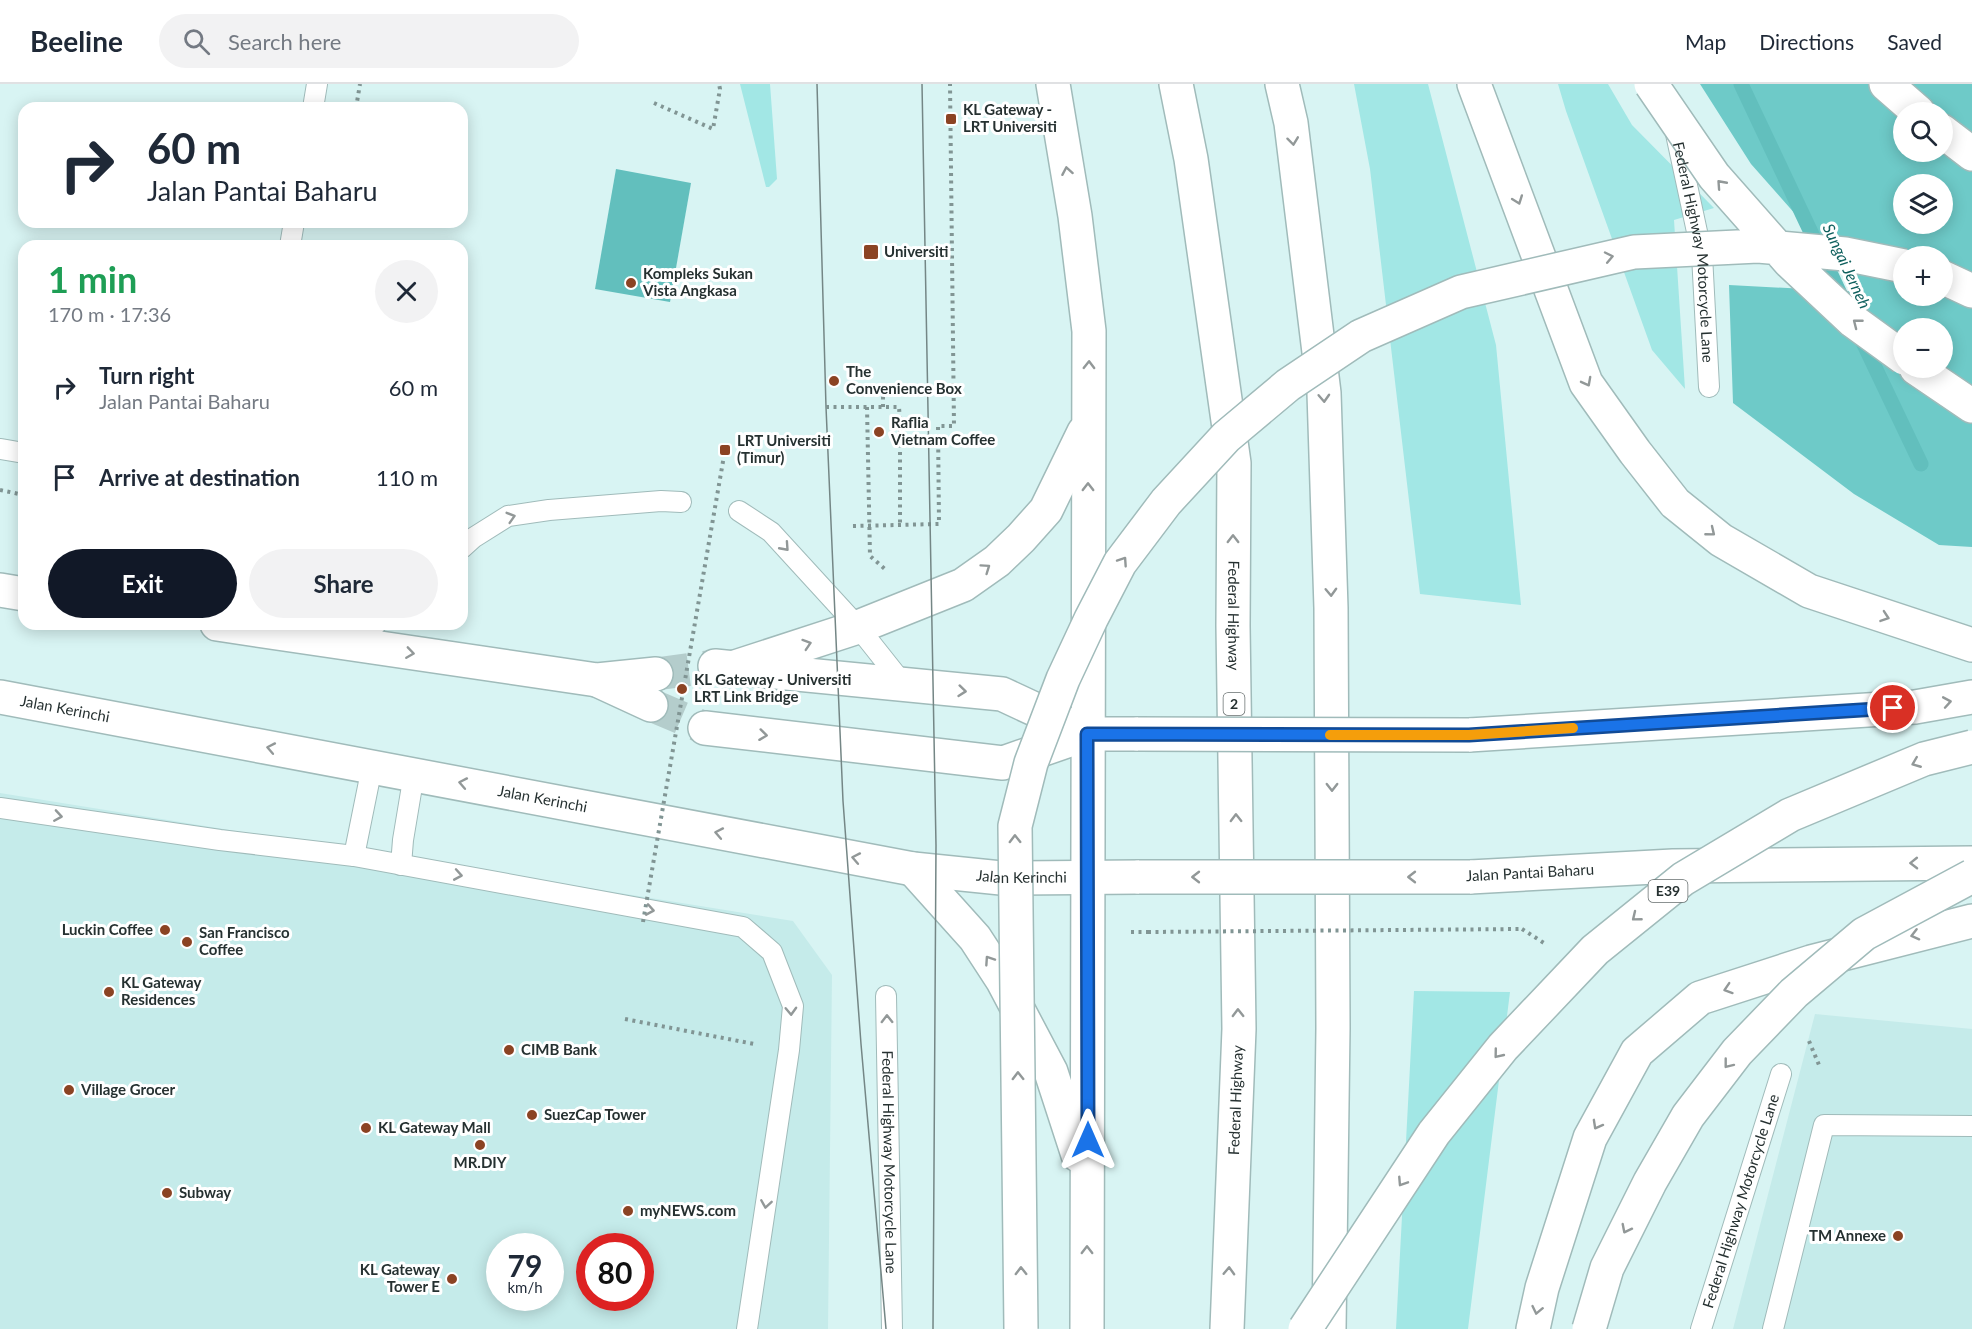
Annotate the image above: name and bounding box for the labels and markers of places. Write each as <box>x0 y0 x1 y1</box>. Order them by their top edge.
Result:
place label: KL Gateway - LRT Universiti <box>963 100 1057 135</box>
marker: KL Gateway - LRT Universiti <box>944 112 958 126</box>
place label: Universiti <box>884 242 948 260</box>
marker: Universiti <box>862 243 880 261</box>
place label: Kompleks Sukan Vista Angkasa <box>642 264 753 299</box>
marker: Kompleks Sukan Vista Angkasa <box>624 276 638 290</box>
place label: The Convenience Box <box>846 362 962 397</box>
marker: The Convenience Box <box>827 374 841 388</box>
place label: Raflia Vietnam Coffee <box>890 413 995 448</box>
marker: Raflia Vietnam Coffee <box>872 425 886 439</box>
place label: LRT Universiti (Timur) <box>737 431 831 466</box>
marker: LRT Universiti (Timur) <box>718 443 732 457</box>
place label: KL Gateway - Universiti LRT Link Bridge <box>694 670 851 705</box>
marker: KL Gateway - Universiti LRT Link Bridge <box>675 682 689 696</box>
pin <box>1867 682 1918 733</box>
place label: Luckin Coffee <box>62 920 153 938</box>
marker: Luckin Coffee <box>158 923 172 937</box>
place label: San Francisco Coffee <box>199 923 290 958</box>
marker: San Francisco Coffee <box>180 935 194 949</box>
place label: KL Gateway Residences <box>121 973 201 1008</box>
marker: KL Gateway Residences <box>102 985 116 999</box>
place label: CIMB Bank <box>521 1040 598 1058</box>
marker: CIMB Bank <box>502 1043 516 1057</box>
place label: Village Grocer <box>80 1080 176 1098</box>
marker: Village Grocer <box>62 1083 76 1097</box>
place label: SuezCap Tower <box>544 1105 646 1123</box>
marker: SuezCap Tower <box>525 1108 539 1122</box>
place label: KL Gateway Mall <box>378 1118 491 1136</box>
marker: KL Gateway Mall <box>359 1121 373 1135</box>
marker: MR.DIY <box>473 1138 487 1152</box>
place label: MR.DIY <box>454 1153 507 1171</box>
place label: Subway <box>179 1183 231 1201</box>
marker: Subway <box>160 1186 174 1200</box>
place label: myNEWS.com <box>640 1201 736 1219</box>
marker: myNEWS.com <box>621 1204 635 1218</box>
place label: TM Annexe <box>1809 1226 1886 1244</box>
marker: TM Annexe <box>1891 1229 1905 1243</box>
place label: KL Gateway Tower E <box>360 1260 440 1295</box>
marker: KL Gateway Tower E <box>445 1272 459 1286</box>

